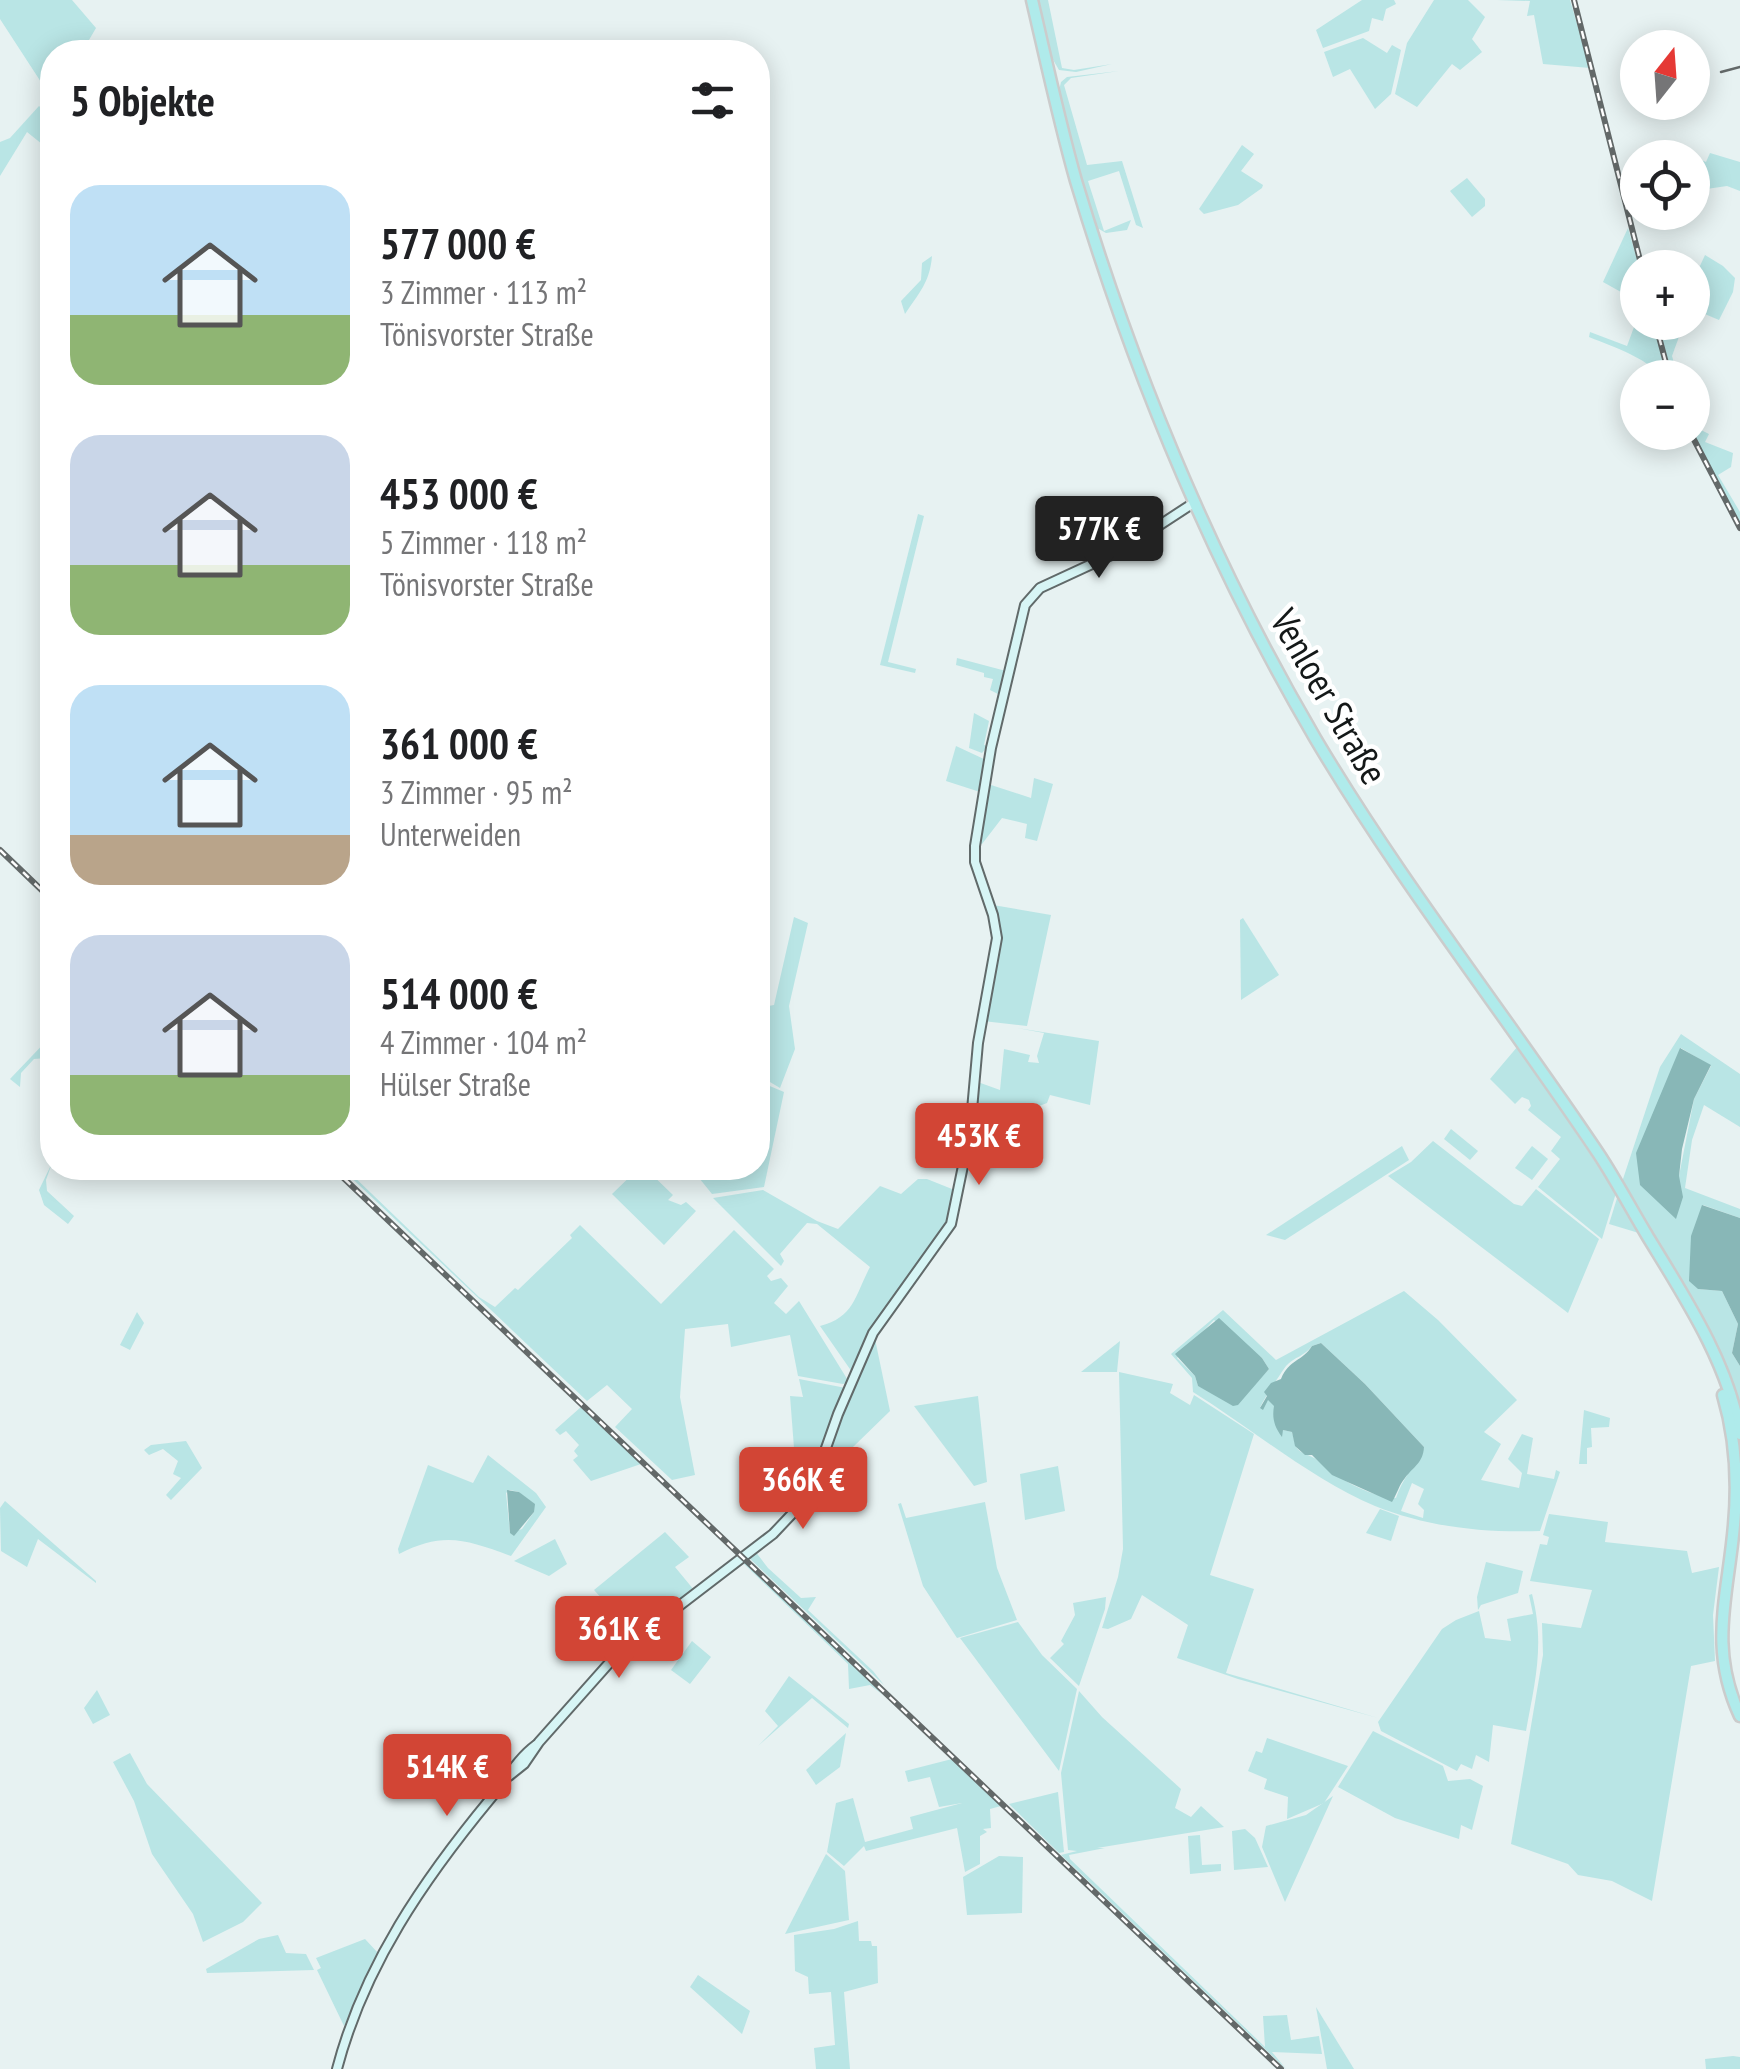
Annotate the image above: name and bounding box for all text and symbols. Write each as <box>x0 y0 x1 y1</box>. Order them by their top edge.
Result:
north arrow <box>1620 30 1710 120</box>
map controls <box>1620 30 1710 450</box>
text: 5 Objekte <box>70 73 215 128</box>
icon: filters <box>685 73 740 128</box>
button: locate <box>1620 140 1710 230</box>
text: 577 000 € <box>380 216 536 271</box>
icon: home <box>150 225 270 345</box>
button: + <box>1620 250 1710 340</box>
text: 3 Zimmer · 113 m² <box>380 271 587 313</box>
text: Tönisvorster Straße <box>380 313 594 355</box>
button: − <box>1620 360 1710 450</box>
text: 453 000 € <box>380 466 538 521</box>
icon: home <box>150 475 270 595</box>
pin: 577K € <box>1018 496 1180 581</box>
text: 577K € <box>1057 507 1141 549</box>
text: 5 Zimmer · 118 m² <box>380 521 587 563</box>
text: Tönisvorster Straße <box>380 563 594 605</box>
street label: Venloer Straße <box>1260 599 1400 792</box>
text: 361 000 € <box>380 716 538 771</box>
icon: home <box>150 725 270 845</box>
text: 3 Zimmer · 95 m² <box>380 771 573 813</box>
text: Unterweiden <box>380 813 521 855</box>
text: 514 000 € <box>380 966 538 1021</box>
icon: home <box>150 975 270 1095</box>
text: 4 Zimmer · 104 m² <box>380 1021 587 1063</box>
text: Hülser Straße <box>380 1063 531 1105</box>
pin: 453K € <box>898 1103 1060 1188</box>
text: 453K € <box>937 1114 1021 1156</box>
pin: 366K € <box>722 1447 884 1532</box>
text: 366K € <box>761 1458 845 1500</box>
pin: 361K € <box>538 1596 700 1681</box>
text: 361K € <box>577 1607 661 1649</box>
pin: 514K € <box>366 1734 528 1819</box>
text: 514K € <box>405 1745 489 1787</box>

